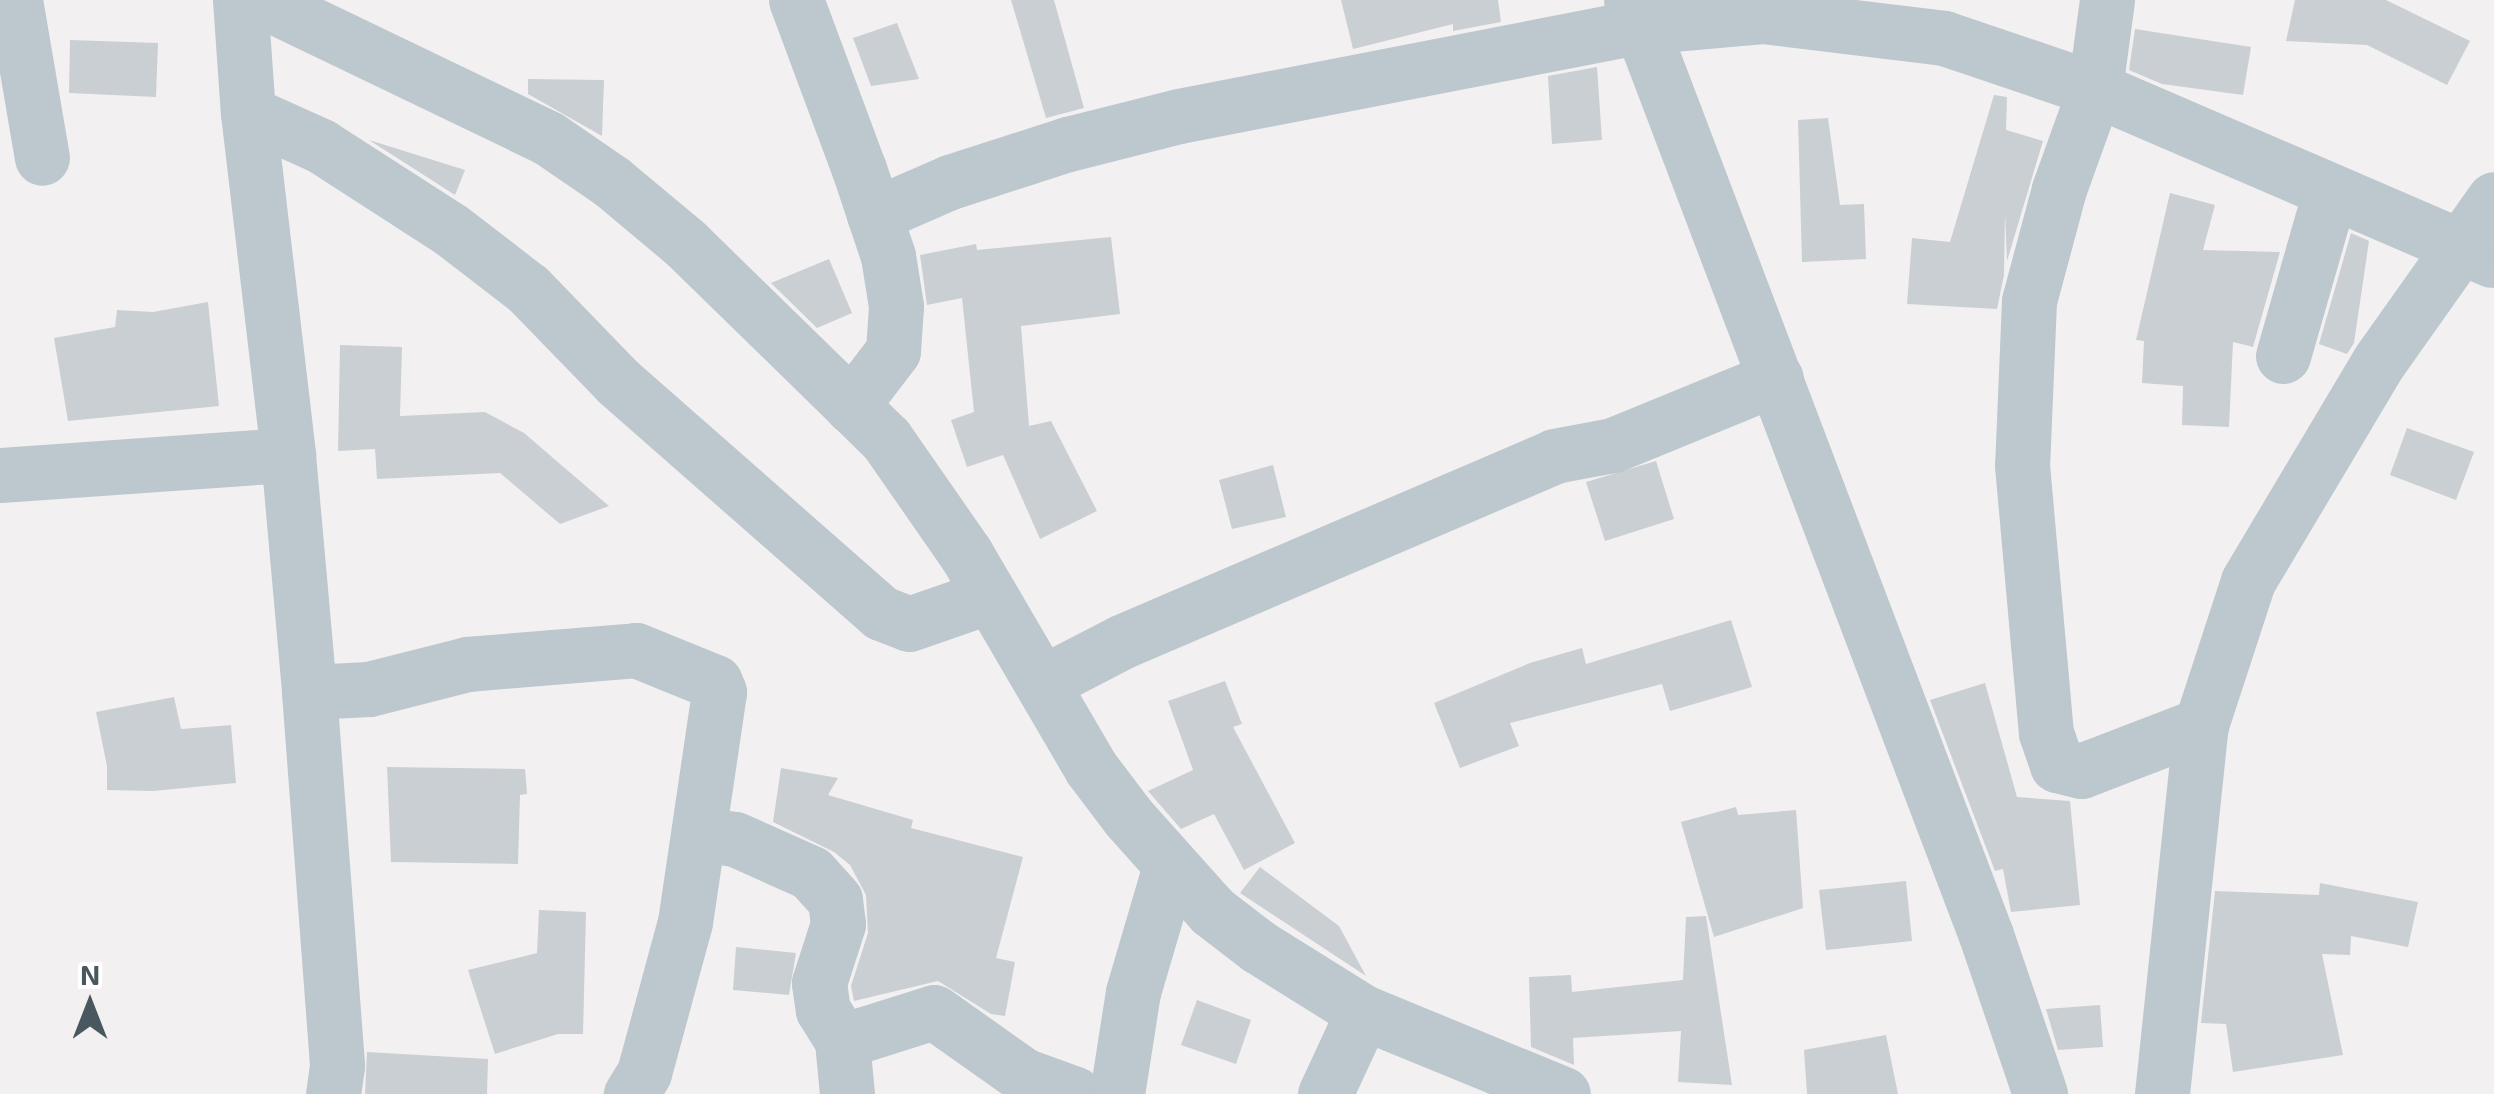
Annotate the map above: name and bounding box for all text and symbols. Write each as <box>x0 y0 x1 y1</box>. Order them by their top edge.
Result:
north arrow <box>40 954 140 1054</box>
text: N <box>80 957 100 991</box>

